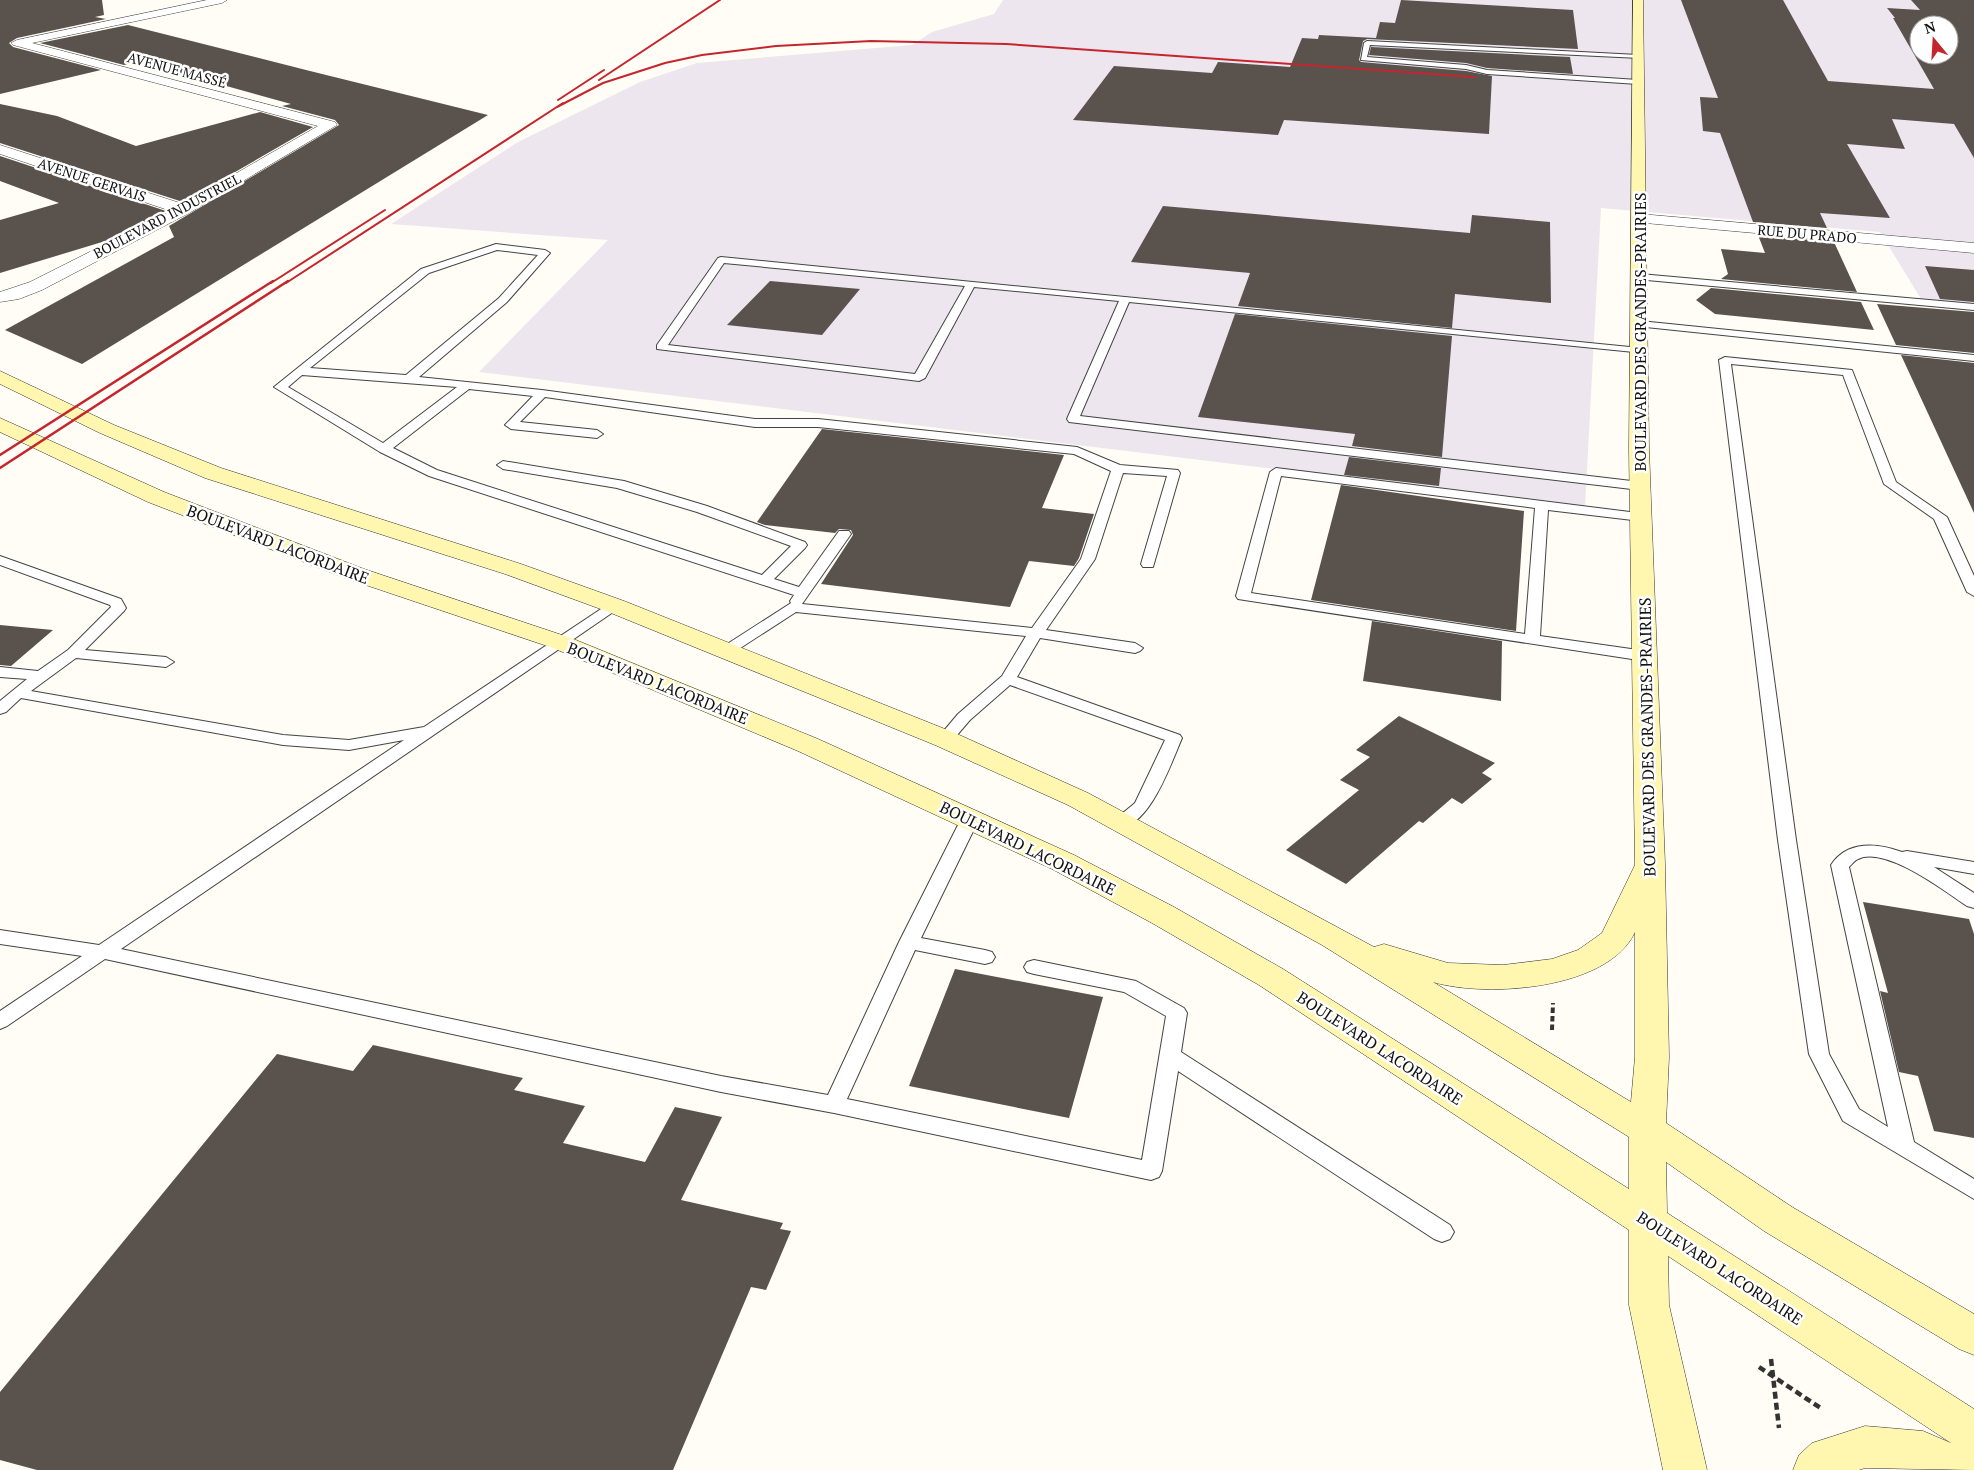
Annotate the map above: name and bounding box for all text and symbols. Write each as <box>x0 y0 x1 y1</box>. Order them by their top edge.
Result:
north arrow <box>1909 15 1959 65</box>
text: N <box>1922 16 1938 38</box>
street label: AVENUE MASSÉ <box>125 47 229 92</box>
street label: AVENUE GERVAIS <box>36 153 149 206</box>
street label: BOULEVARD INDUSTRIEL <box>90 168 244 263</box>
street label: BOULEVARD DES GRANDES-PRAIRIES <box>1629 192 1651 472</box>
street label: RUE DU PRADO <box>1757 220 1858 247</box>
street label: BOULEVARD LACORDAIRE <box>184 499 372 589</box>
street label: BOULEVARD DES GRANDES-PRAIRIES <box>1634 597 1660 877</box>
street label: BOULEVARD LACORDAIRE <box>564 637 752 729</box>
street label: BOULEVARD LACORDAIRE <box>936 796 1120 900</box>
street label: BOULEVARD LACORDAIRE <box>1293 986 1467 1110</box>
street label: BOULEVARD LACORDAIRE <box>1633 1206 1807 1330</box>

